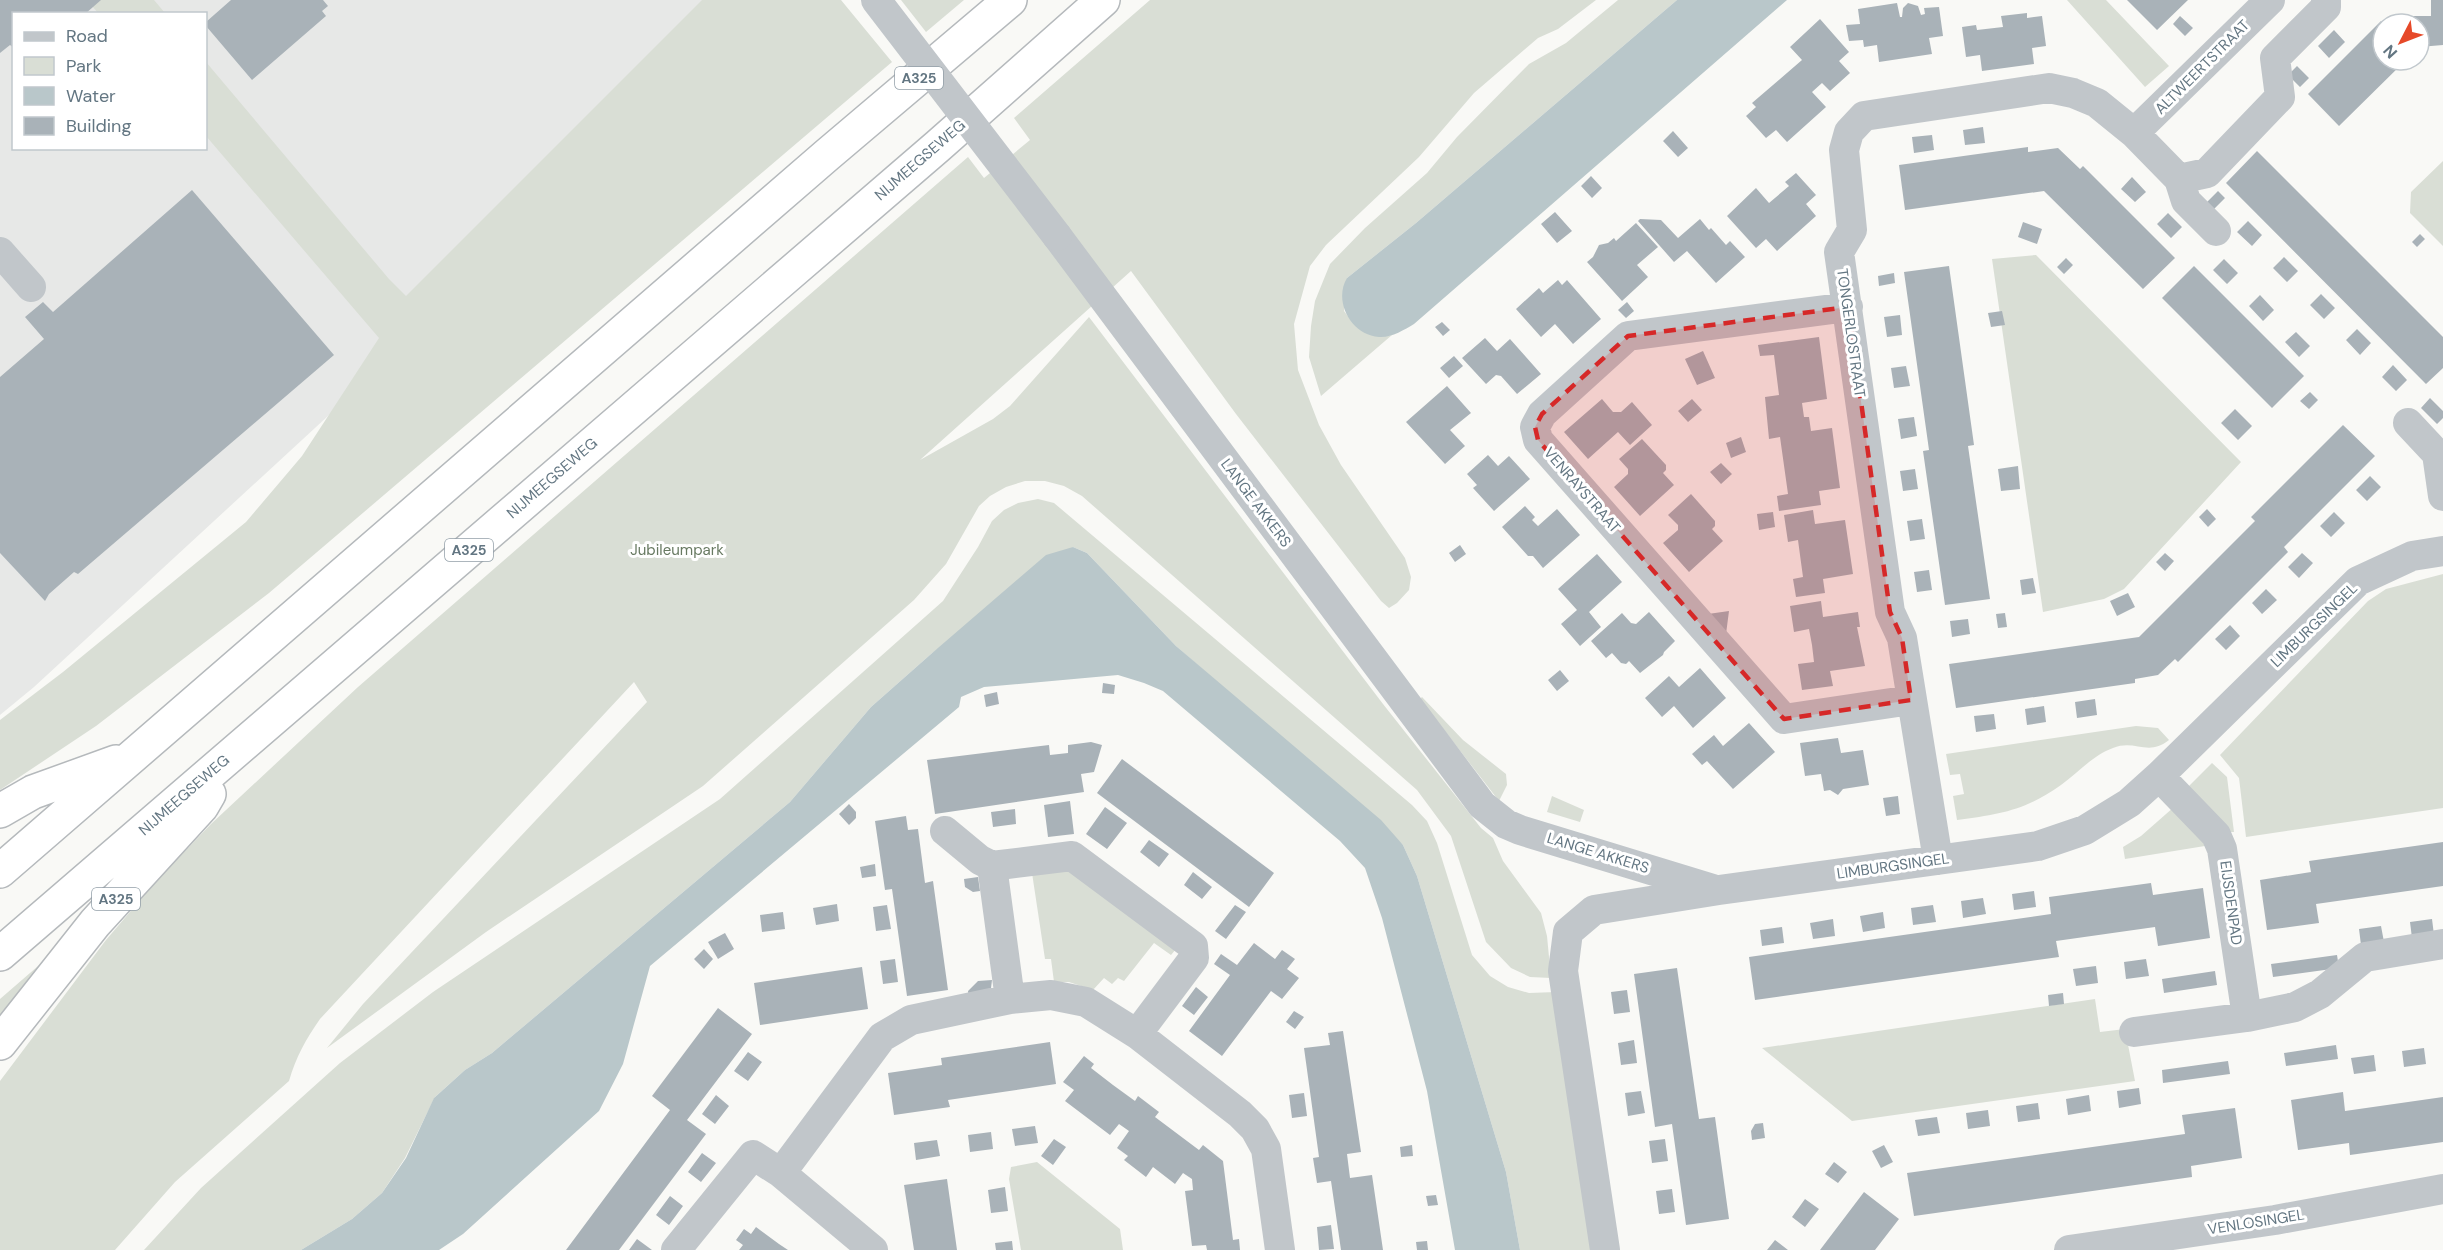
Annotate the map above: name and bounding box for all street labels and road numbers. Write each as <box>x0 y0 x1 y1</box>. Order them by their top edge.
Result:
street label: ALTWEERTSTRAAT <box>2150 15 2254 119</box>
road number: A325 <box>895 67 943 89</box>
street label: NIJMEEGSEWEG <box>870 115 970 205</box>
street label: TONGERLOSTRAAT <box>1832 267 1870 399</box>
street label: NIJMEEGSEWEG <box>502 433 602 523</box>
street label: VENRAYSTRAAT <box>1539 443 1625 537</box>
street label: LANGE AKKERS <box>1216 455 1296 551</box>
road number: A325 <box>445 539 493 561</box>
street label: LIMBURGSINGEL <box>2266 578 2362 672</box>
street label: NIJMEEGSEWEG <box>134 750 234 840</box>
street label: LANGE AKKERS <box>1545 828 1652 878</box>
street label: LIMBURGSINGEL <box>1835 848 1951 884</box>
street label: EIJSDENPAD <box>2215 860 2247 946</box>
road number: A325 <box>92 888 140 910</box>
street label: VENLOSINGEL <box>2206 1204 2306 1240</box>

